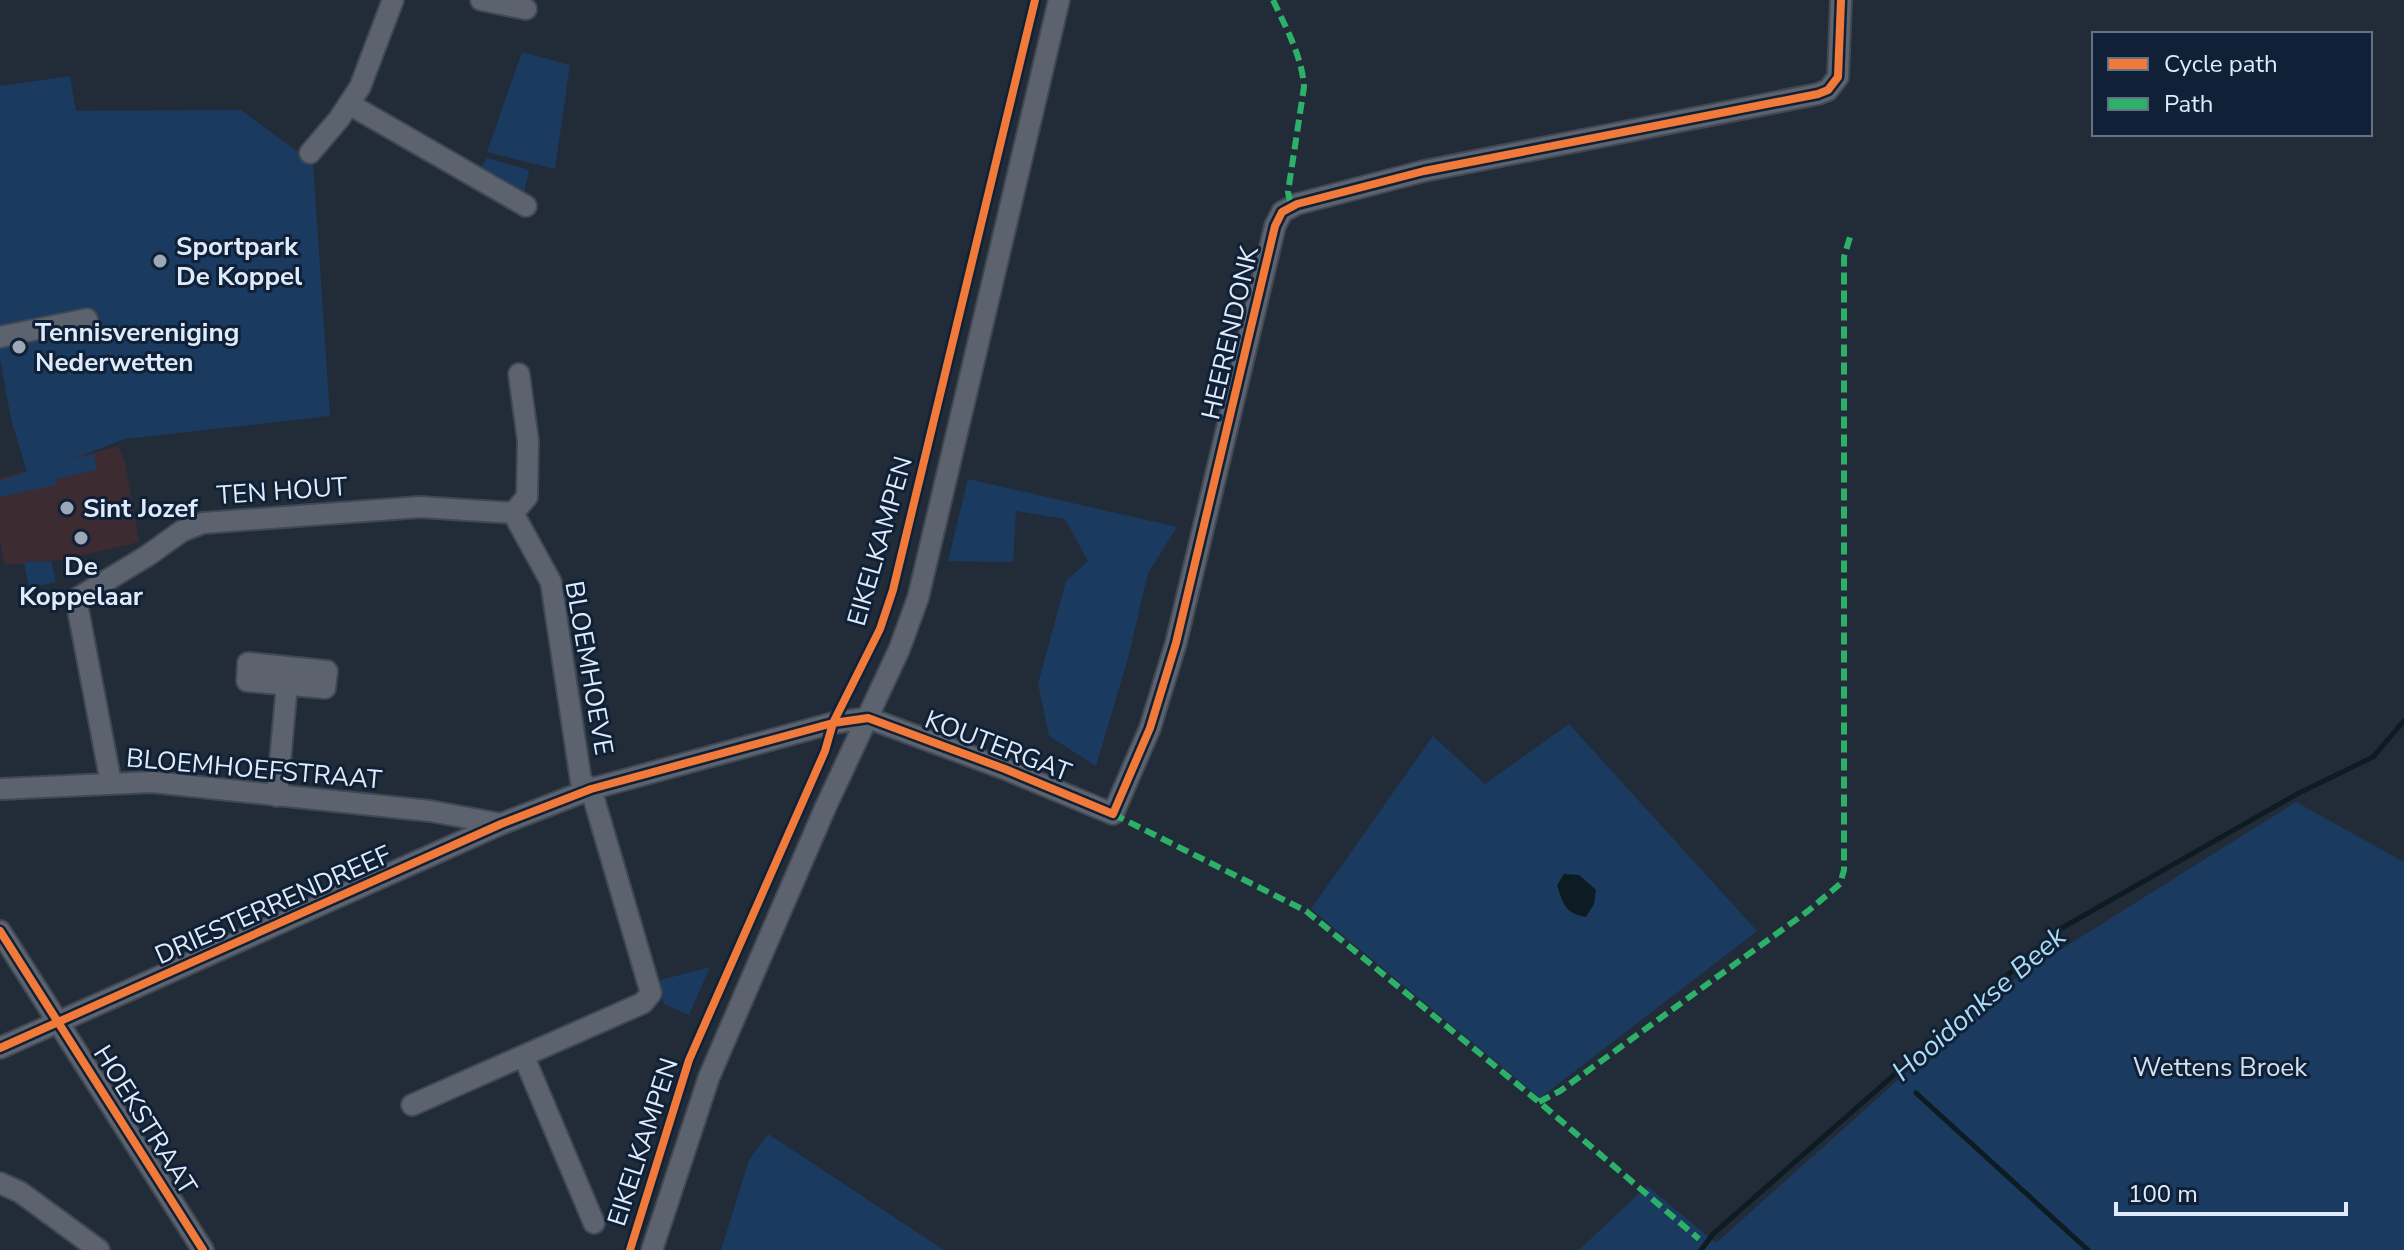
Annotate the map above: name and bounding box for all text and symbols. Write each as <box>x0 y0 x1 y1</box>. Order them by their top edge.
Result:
legend <box>2092 32 2372 136</box>
text: Cycle path <box>2164 48 2278 80</box>
text: Path <box>2164 88 2213 120</box>
place label: Sportpark De Koppel <box>176 229 303 294</box>
street label: HEERENDONK <box>1193 242 1267 423</box>
marker: Sportpark De Koppel <box>151 252 169 270</box>
place label: Tennisvereniging Nederwetten <box>35 315 239 380</box>
marker: Tennisvereniging Nederwetten <box>10 338 28 356</box>
street label: EIKELKAMPEN <box>839 452 921 630</box>
street label: TEN HOUT <box>215 469 349 513</box>
place label: Sint Jozef <box>83 491 198 526</box>
marker: Sint Jozef <box>58 499 76 517</box>
marker: De Koppelaar <box>72 529 90 547</box>
place label: De Koppelaar <box>19 549 144 614</box>
street label: BLOEMHOEVE <box>556 578 622 758</box>
street label: KOUTERGAT <box>920 702 1076 790</box>
street label: BLOEMHOEFSTRAAT <box>125 740 384 798</box>
street label: DRIESTERRENDREEF <box>149 837 397 973</box>
water label: Hooidonkse Beek <box>1884 917 2075 1090</box>
street label: HOEKSTRAAT <box>85 1038 205 1202</box>
park label: Wettens Broek <box>2133 1050 2308 1085</box>
street label: EIKELKAMPEN <box>599 1053 687 1231</box>
scale bar <box>2116 1166 2346 1216</box>
text: 100 m <box>2128 1178 2198 1210</box>

